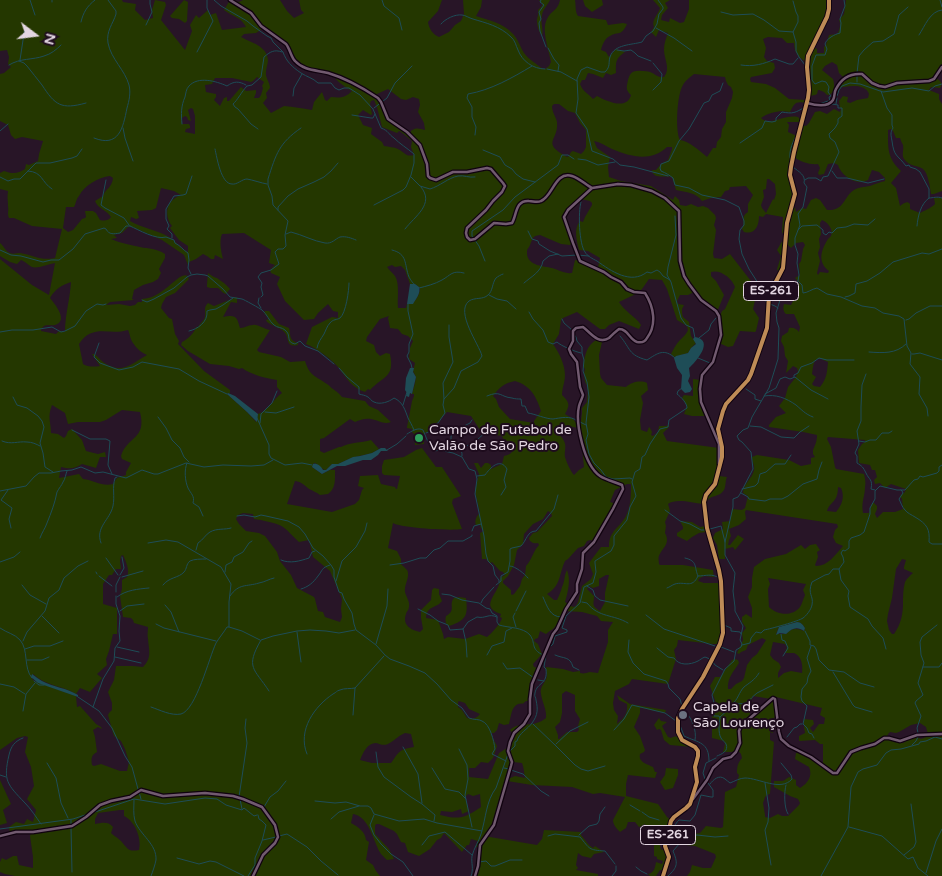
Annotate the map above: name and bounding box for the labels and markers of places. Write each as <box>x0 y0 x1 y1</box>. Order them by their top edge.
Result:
place label: Campo de Futebol de Valão de São Pedro <box>429 422 572 454</box>
marker: Campo de Futebol de Valão de São Pedro <box>413 432 425 444</box>
place label: Capela de São Lourenço <box>693 699 784 732</box>
marker: Capela de São Lourenço <box>677 709 689 721</box>

